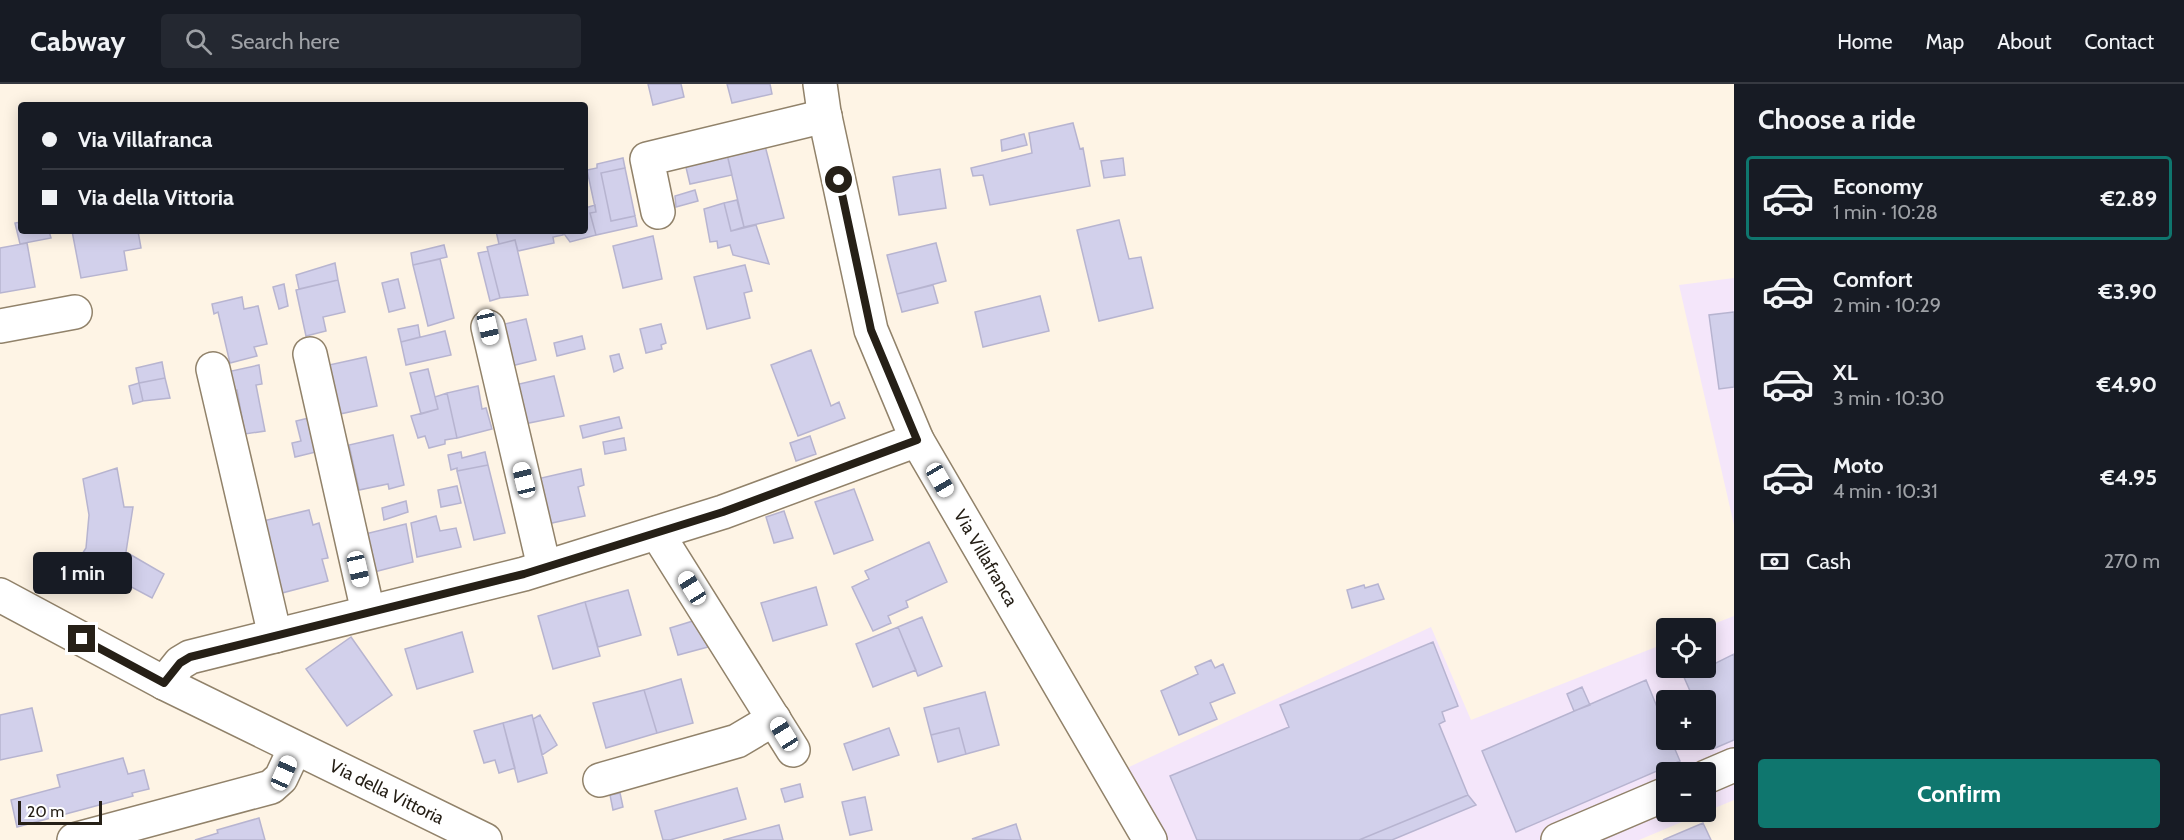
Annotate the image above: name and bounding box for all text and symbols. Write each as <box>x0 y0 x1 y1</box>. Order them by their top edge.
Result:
search box <box>161 14 581 68</box>
text: Cabway <box>30 24 125 58</box>
icon: search <box>182 25 215 58</box>
text: Search here <box>230 28 340 55</box>
text: Home <box>1837 29 1893 54</box>
text: Map <box>1926 29 1964 54</box>
text: About <box>1997 29 2051 54</box>
text: Contact <box>2084 29 2154 54</box>
text: Choose a ride <box>1758 103 1916 136</box>
text: Via Villafranca <box>78 126 213 153</box>
route start <box>825 166 852 193</box>
icon: car <box>1761 171 1815 225</box>
text: Economy <box>1833 173 1923 200</box>
text: Via della Vittoria <box>78 184 234 211</box>
text: €2.89 <box>2101 185 2157 212</box>
text: 1 min · 10:28 <box>1833 200 1938 224</box>
icon: car <box>1761 264 1815 318</box>
text: Comfort <box>1833 266 1912 293</box>
text: €3.90 <box>2099 278 2157 305</box>
text: 2 min · 10:29 <box>1833 293 1941 317</box>
car <box>475 307 501 347</box>
icon: car <box>1761 357 1815 411</box>
text: XL <box>1833 359 1858 386</box>
text: €4.90 <box>2097 371 2157 398</box>
text: 3 min · 10:30 <box>1833 386 1944 410</box>
icon: car <box>1761 450 1815 504</box>
text: Moto <box>1833 452 1884 479</box>
car <box>511 460 537 500</box>
car <box>923 460 957 500</box>
text: €4.95 <box>2101 464 2157 491</box>
text: 4 min · 10:31 <box>1833 479 1938 503</box>
street label: Via Villafranca <box>949 506 1023 610</box>
icon: cash <box>1758 545 1791 578</box>
text: Cash <box>1806 548 1851 575</box>
car <box>345 549 371 589</box>
text: 270 m <box>2104 549 2160 573</box>
callout: 1 min <box>32 552 132 594</box>
text: 1 min <box>60 561 105 585</box>
car <box>675 568 709 608</box>
map controls <box>1656 618 1716 822</box>
button: locate <box>1656 618 1716 678</box>
route end <box>68 625 95 652</box>
button: + <box>1656 690 1716 750</box>
car <box>767 714 801 754</box>
car <box>268 753 300 793</box>
street label: Via della Vittoria <box>326 755 448 829</box>
button: Confirm <box>1758 759 2160 828</box>
button: − <box>1656 762 1716 822</box>
scale bar <box>18 798 102 826</box>
text: 20 m <box>27 802 64 821</box>

